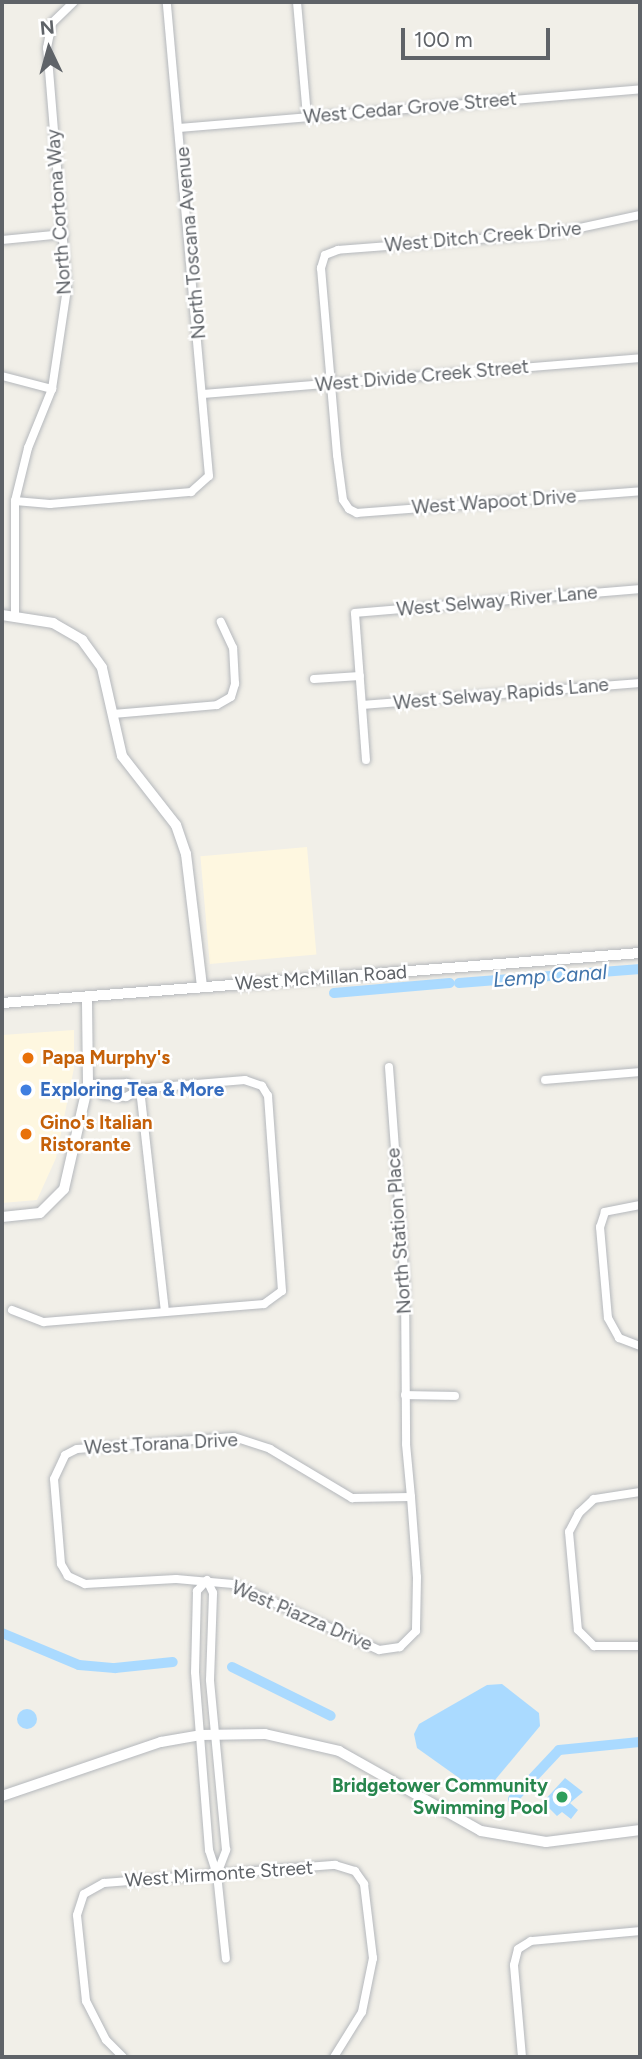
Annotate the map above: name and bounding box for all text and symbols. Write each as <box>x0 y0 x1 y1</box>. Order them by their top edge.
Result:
north arrow <box>14 14 84 84</box>
scale bar <box>404 14 553 58</box>
text: N <box>39 15 55 40</box>
text: 100 m <box>414 27 473 52</box>
street label: West Cedar Grove Street <box>302 87 518 129</box>
street label: North Cortona Way <box>42 128 76 296</box>
street label: North Toscana Avenue <box>171 146 211 340</box>
street label: West Ditch Creek Drive <box>384 217 582 257</box>
street label: West Divide Creek Street <box>314 355 530 397</box>
street label: West Wapoot Drive <box>411 485 577 519</box>
street label: West Selway River Lane <box>396 581 598 621</box>
street label: West Selway Rapids Lane <box>392 673 610 715</box>
water label: Lemp Canal <box>492 959 608 993</box>
street label: West McMillan Road <box>234 961 408 995</box>
place label: Papa Murphy's <box>42 1047 170 1069</box>
marker: Papa Murphy's <box>20 1050 36 1066</box>
place label: Exploring Tea & More <box>40 1079 224 1101</box>
marker: Exploring Tea & More <box>18 1082 34 1098</box>
place label: Gino's Italian Ristorante <box>40 1112 153 1156</box>
marker: Gino's Italian Ristorante <box>18 1126 34 1142</box>
street label: North Station Place <box>382 1147 416 1315</box>
street label: West Torana Drive <box>84 1429 238 1459</box>
street label: West Piazza Drive <box>228 1576 376 1656</box>
place label: Bridgetower Community Swimming Pool <box>332 1775 548 1819</box>
marker: Bridgetower Community Swimming Pool <box>554 1789 570 1805</box>
street label: West Mirmonte Street <box>124 1856 314 1892</box>

